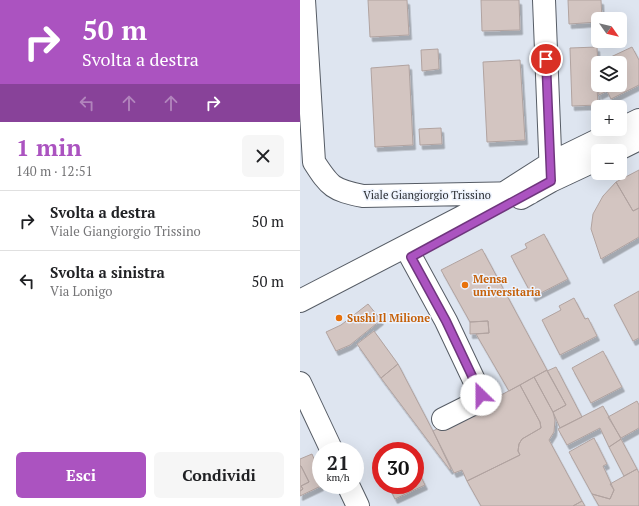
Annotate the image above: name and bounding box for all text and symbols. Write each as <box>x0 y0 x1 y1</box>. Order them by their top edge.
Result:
text: 50 m <box>82 11 147 48</box>
north arrow <box>591 12 627 48</box>
map controls <box>591 12 627 180</box>
icon: right <box>16 16 68 68</box>
pin <box>529 42 563 76</box>
text: Svolta a destra <box>82 47 199 71</box>
icon: arrive <box>535 48 557 70</box>
button: layers <box>591 56 627 92</box>
icon: left <box>76 92 98 114</box>
icon: ahead <box>118 92 140 114</box>
icon: ahead <box>160 92 182 114</box>
icon: right <box>202 92 224 114</box>
button: + <box>591 100 627 136</box>
text: 1 min <box>16 131 82 163</box>
button: close <box>242 135 284 177</box>
button: − <box>591 144 627 180</box>
text: 140 m · 12:51 <box>16 162 93 180</box>
street label: Viale Giangiorgio Trissino <box>363 188 491 202</box>
text: Svolta a destra <box>50 202 156 222</box>
icon: right <box>16 210 38 232</box>
text: 50 m <box>251 211 284 231</box>
text: Viale Giangiorgio Trissino <box>50 222 201 240</box>
text: Svolta a sinistra <box>50 262 165 282</box>
icon: left <box>16 270 38 292</box>
text: 50 m <box>251 271 284 291</box>
place label: Mensa universitaria <box>473 272 541 299</box>
marker: Mensa universitaria <box>460 280 470 290</box>
text: Via Lonigo <box>50 282 113 300</box>
place label: Sushi Il Milione <box>347 311 430 325</box>
marker: Sushi Il Milione <box>334 313 344 323</box>
position arrow <box>460 374 502 416</box>
speed limit sign: 30 <box>372 442 424 494</box>
text: 21 <box>327 449 349 476</box>
button: Esci <box>16 452 146 498</box>
button: Condividi <box>154 452 284 498</box>
text: km/h <box>326 471 350 484</box>

